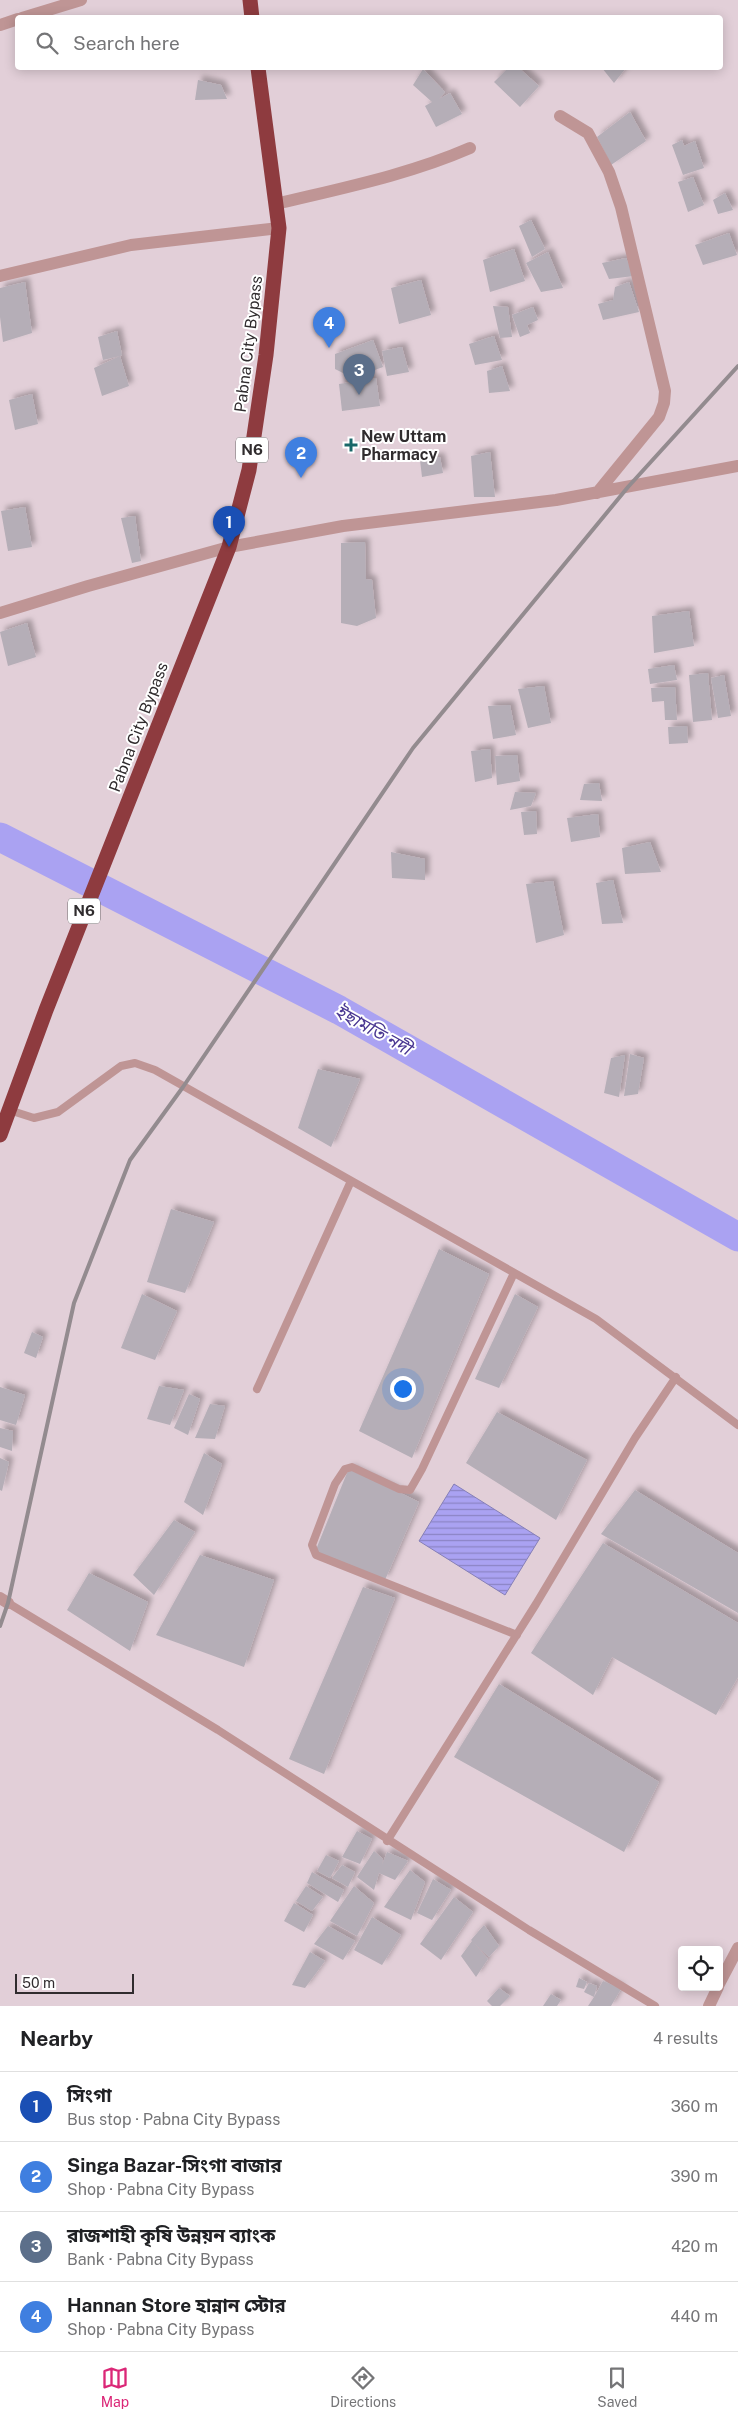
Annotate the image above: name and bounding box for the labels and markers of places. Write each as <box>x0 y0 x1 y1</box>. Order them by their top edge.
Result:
pin: 4 <box>313 307 345 348</box>
pin: 3 <box>343 354 375 395</box>
place label: New Uttam Pharmacy <box>361 427 446 464</box>
pin: 2 <box>285 437 317 478</box>
marker: New Uttam Pharmacy <box>345 439 357 451</box>
pin: 1 <box>213 506 245 547</box>

